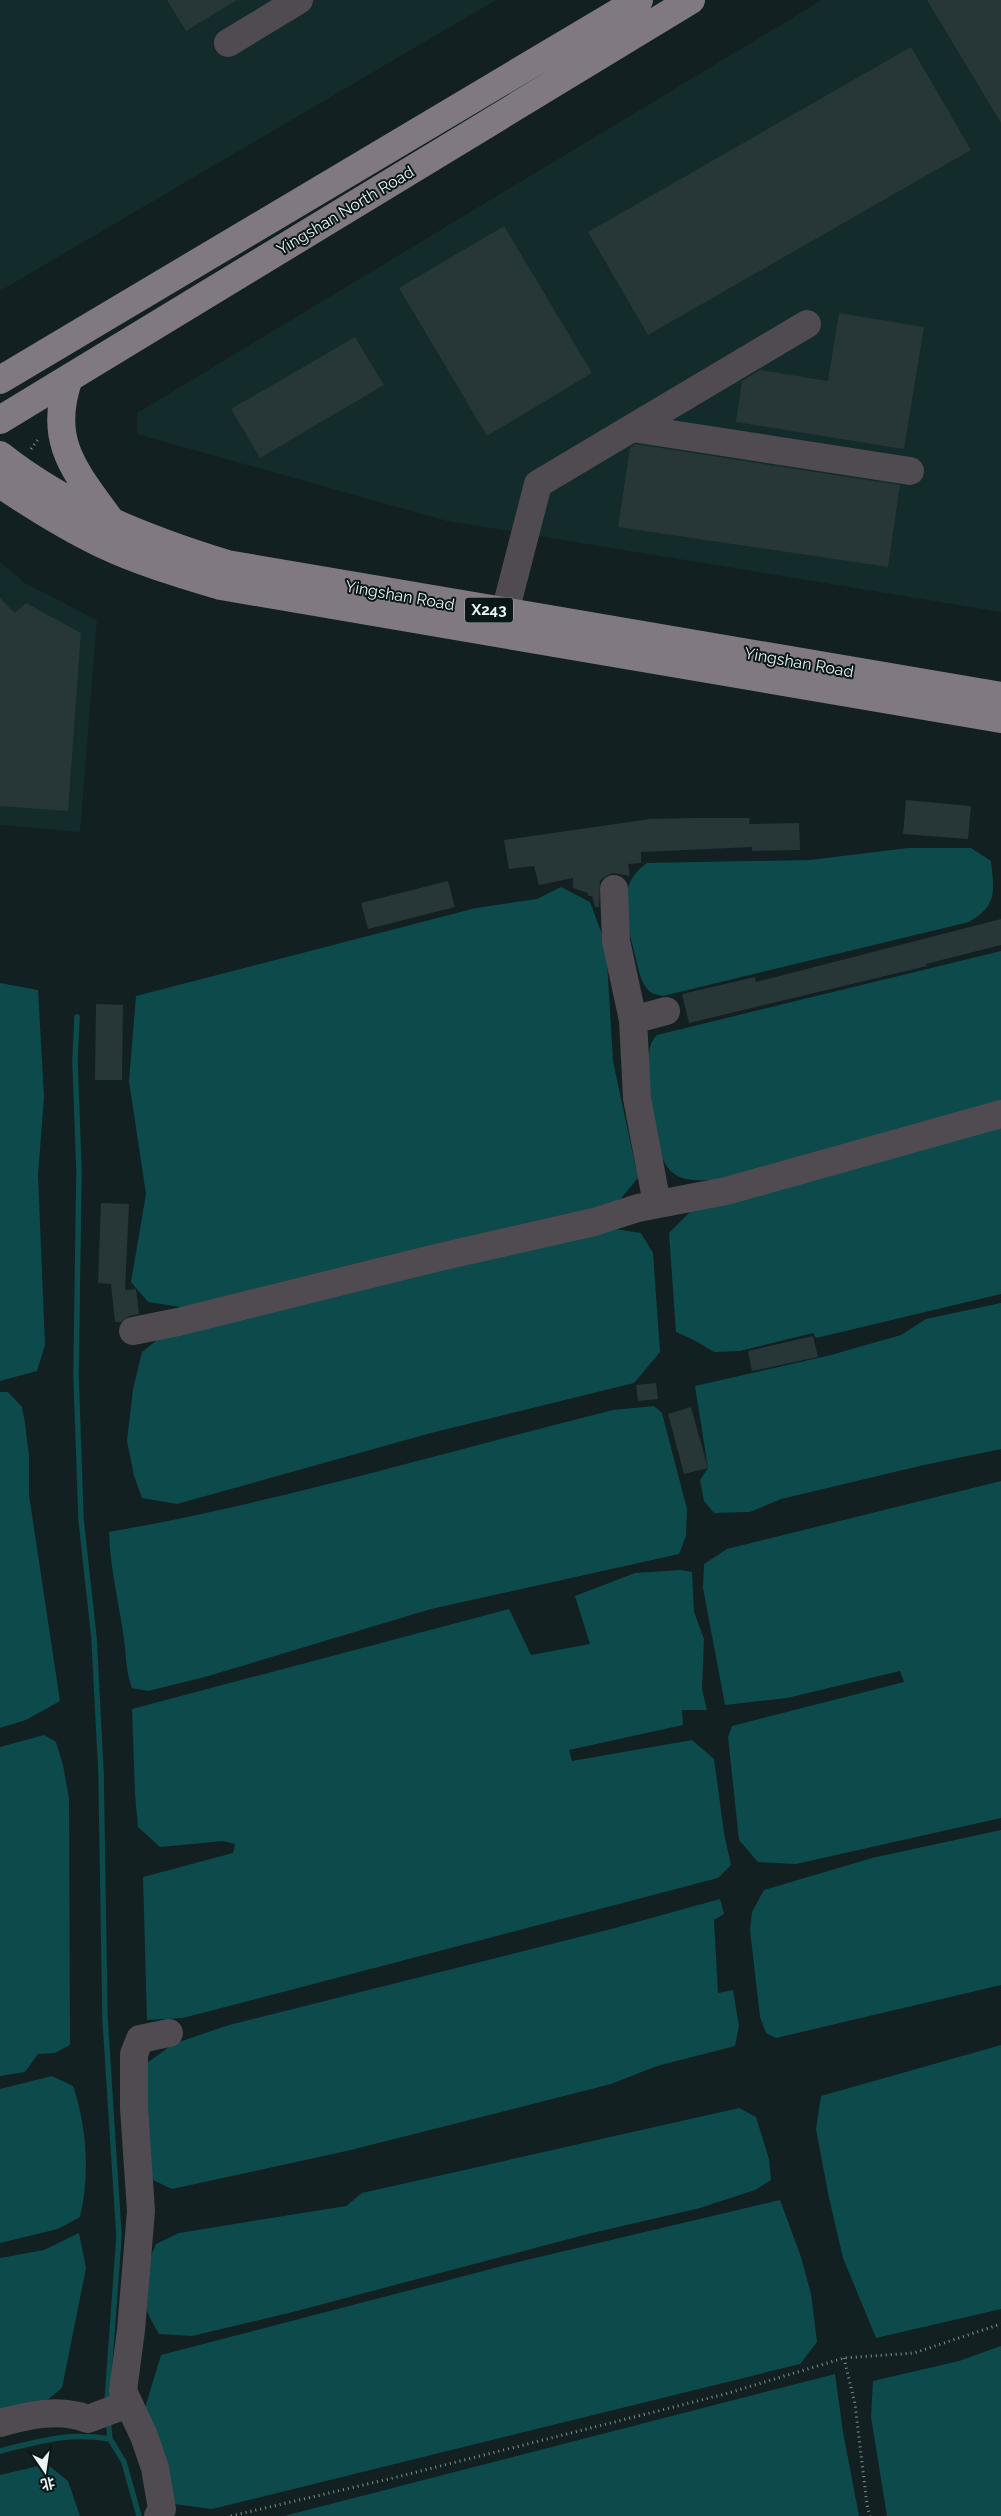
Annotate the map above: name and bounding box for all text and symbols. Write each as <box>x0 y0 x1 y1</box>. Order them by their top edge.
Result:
street label: Yingshan North Road <box>273 162 417 259</box>
street label: Yingshan Road <box>344 577 456 614</box>
road number: X243 <box>465 598 513 622</box>
street label: Yingshan Road <box>743 644 855 681</box>
north arrow <box>20 2446 70 2496</box>
text: 北 <box>39 2474 57 2493</box>

